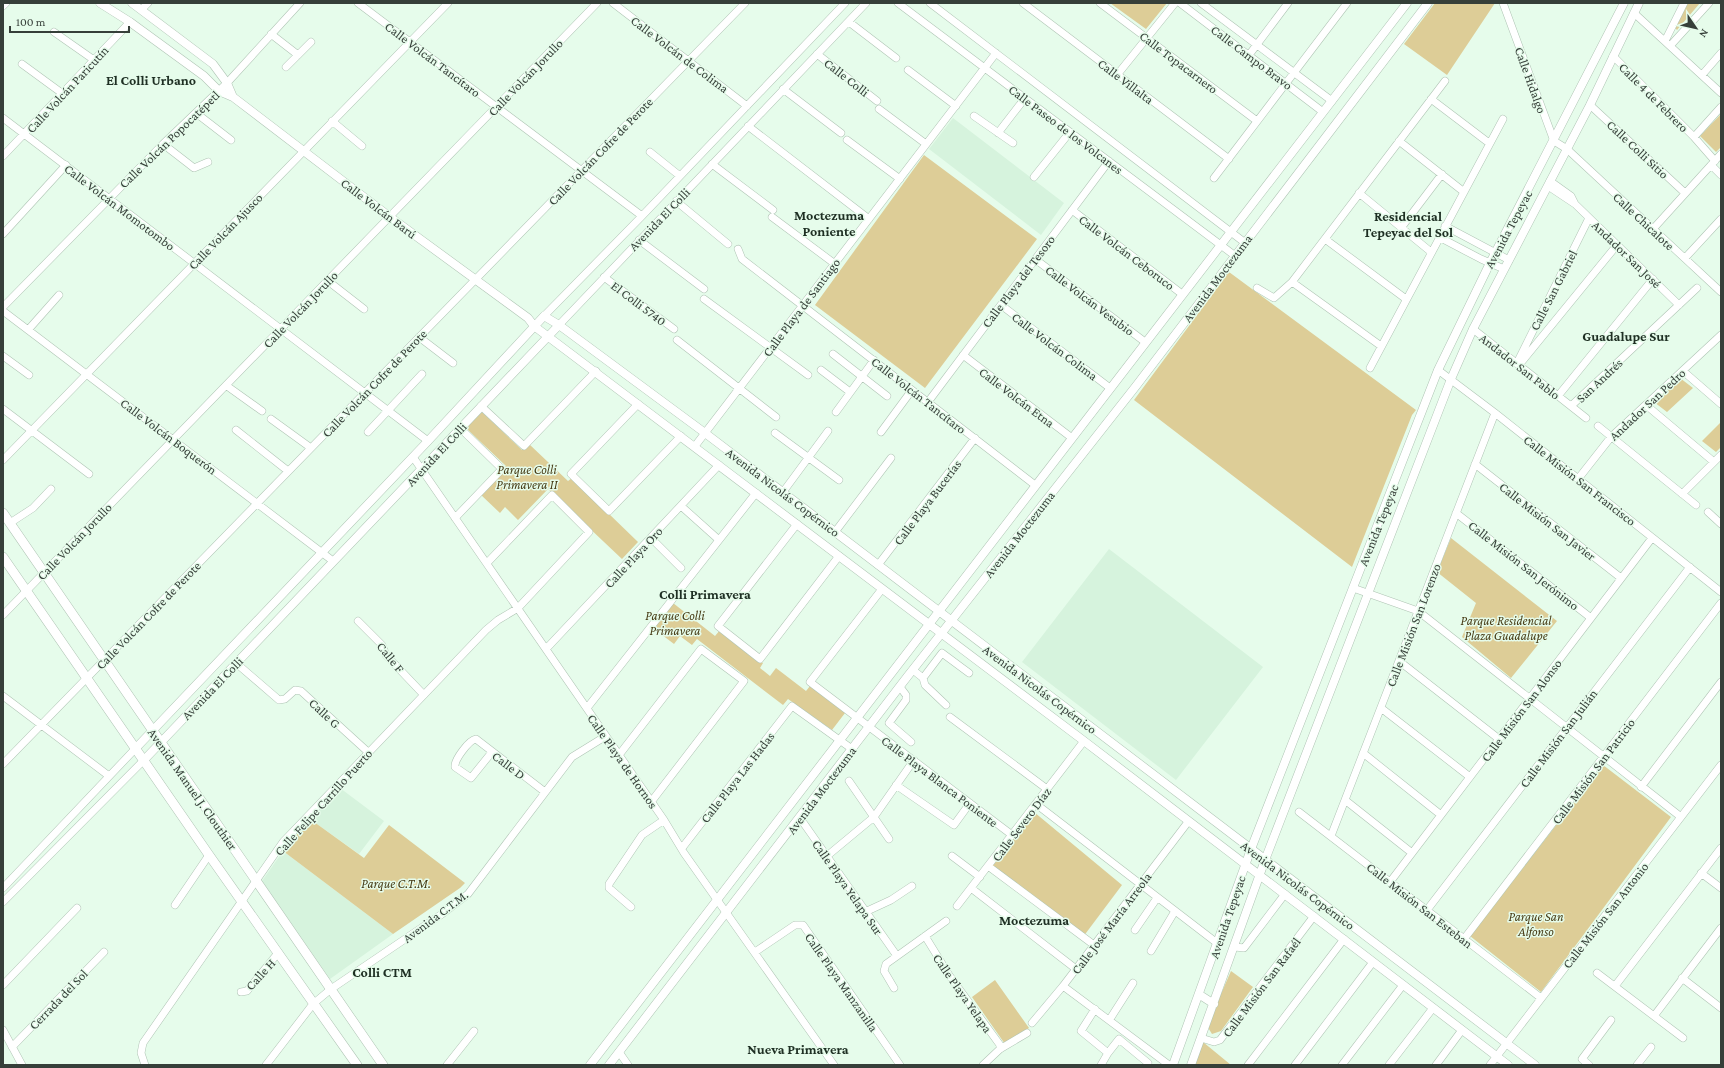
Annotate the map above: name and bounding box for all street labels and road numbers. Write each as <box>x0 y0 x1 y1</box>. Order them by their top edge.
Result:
street label: Calle Volcán de Colima <box>628 13 732 96</box>
street label: Calle Volcán Tancítaro <box>382 19 483 100</box>
street label: Calle Campo Bravo <box>1208 22 1295 93</box>
street label: Calle Topacarnero <box>1137 28 1221 97</box>
street label: Calle Volcán Jorullo <box>485 36 566 119</box>
street label: Calle Volcán Paricutín <box>23 43 112 136</box>
street label: Calle Hidalgo <box>1512 45 1549 115</box>
street label: Calle Colli <box>821 55 873 100</box>
street label: Calle Villalta <box>1095 56 1156 107</box>
street label: Calle 4 de Febrero <box>1616 60 1691 135</box>
street label: Calle Paseo de los Volcanes <box>1006 82 1126 177</box>
street label: Calle Volcán Popocatépetl <box>116 87 223 191</box>
street label: Calle Volcán Cofre de Perote <box>545 94 656 208</box>
street label: Calle Colli Sitio <box>1604 117 1672 182</box>
street label: Calle Volcán Momotombo <box>61 161 178 254</box>
street label: Calle Volcán Barú <box>338 175 420 242</box>
street label: Avenida El Colli <box>626 184 694 254</box>
street label: Avenida Tepeyac <box>1482 187 1536 271</box>
street label: Calle Chicalote <box>1610 189 1677 254</box>
street label: Calle Volcán Ajusco <box>185 190 266 273</box>
street label: Calle Volcán Ceboruco <box>1076 212 1177 293</box>
street label: Andador San José <box>1589 218 1665 291</box>
street label: Calle Playa del Tesoro <box>979 232 1058 330</box>
street label: Avenida Moctezuma <box>1180 232 1255 325</box>
street label: Calle San Gabriel <box>1527 247 1580 333</box>
street label: Calle Playa de Santiago <box>760 255 843 359</box>
street label: Calle Volcán Vesubio <box>1042 262 1137 339</box>
street label: Calle Volcán Jorullo <box>260 268 341 351</box>
street label: El Colli 5740 <box>608 278 669 329</box>
street label: Calle Volcán Colima <box>1009 309 1101 384</box>
street label: Calle Volcán Cofre de Perote <box>319 326 430 440</box>
street label: Andador San Pablo <box>1476 330 1563 402</box>
street label: Calle Volcán Tancítaro <box>869 354 969 437</box>
street label: San Andrés <box>1573 355 1626 406</box>
street label: Calle Volcán Etna <box>976 364 1057 431</box>
street label: Andador San Pedro <box>1606 365 1689 444</box>
street label: Calle Volcán Boquerón <box>118 395 220 478</box>
street label: Avenida El Colli <box>403 419 470 489</box>
street label: Calle Misión San Francisco <box>1521 432 1639 529</box>
street label: Avenida Nicolás Copérnico <box>723 445 843 540</box>
street label: Calle Playa Bucerías <box>890 457 964 548</box>
street label: Calle Misión San Javier <box>1496 479 1599 564</box>
street label: Avenida Tepeyac <box>1355 482 1402 568</box>
street label: Avenida Moctezuma <box>981 488 1058 581</box>
street label: Calle Volcán Jorullo <box>34 500 115 583</box>
street label: Calle Misión San Jerónimo <box>1465 518 1582 613</box>
street label: Calle Playa Oro <box>601 524 666 591</box>
street label: Calle Volcán Cofre de Perote <box>93 558 204 672</box>
street label: Calle Misión San Lorenzo <box>1383 562 1444 689</box>
street label: Calle F <box>374 639 408 676</box>
street label: Avenida Nicolás Copérnico <box>980 642 1100 737</box>
street label: Avenida El Colli <box>179 653 247 723</box>
street label: Calle Misión San Alonso <box>1478 656 1565 765</box>
street label: Calle Misión San Julián <box>1517 686 1600 790</box>
street label: Calle G <box>306 695 343 731</box>
street label: Calle Playa de Hornos <box>584 711 661 811</box>
street label: Calle Misión San Patricio <box>1549 715 1638 827</box>
street label: Avenida Manuel J. Clouthier <box>145 725 241 853</box>
street label: Calle Playa Las Hadas <box>697 729 778 826</box>
street label: Calle Playa Blanca Poniente <box>878 733 1001 830</box>
street label: Avenida Moctezuma <box>784 744 859 837</box>
street label: Calle Felipe Carrillo Puerto <box>271 746 375 859</box>
street label: Calle D <box>489 748 528 783</box>
street label: Calle Severo Díaz <box>989 784 1054 864</box>
street label: Calle Playa Yelapa Sur <box>809 837 886 938</box>
street label: Avenida Nicolás Copérnico <box>1238 838 1358 933</box>
street label: Calle Misión San Esteban <box>1364 859 1476 951</box>
street label: Calle Misión San Antonio <box>1559 859 1651 971</box>
street label: Calle José María Arreola <box>1068 870 1155 977</box>
street label: Avenida Tepeyac <box>1206 873 1249 960</box>
street label: Avenida C.T.M. <box>400 887 471 946</box>
street label: Calle Playa Manzanilla <box>802 930 881 1035</box>
street label: Calle Misión San Rafaél <box>1219 934 1304 1040</box>
street label: Calle Playa Yelapa <box>930 951 995 1036</box>
street label: Calle H <box>242 956 278 993</box>
street label: Cerrada del Sol <box>26 966 91 1033</box>

